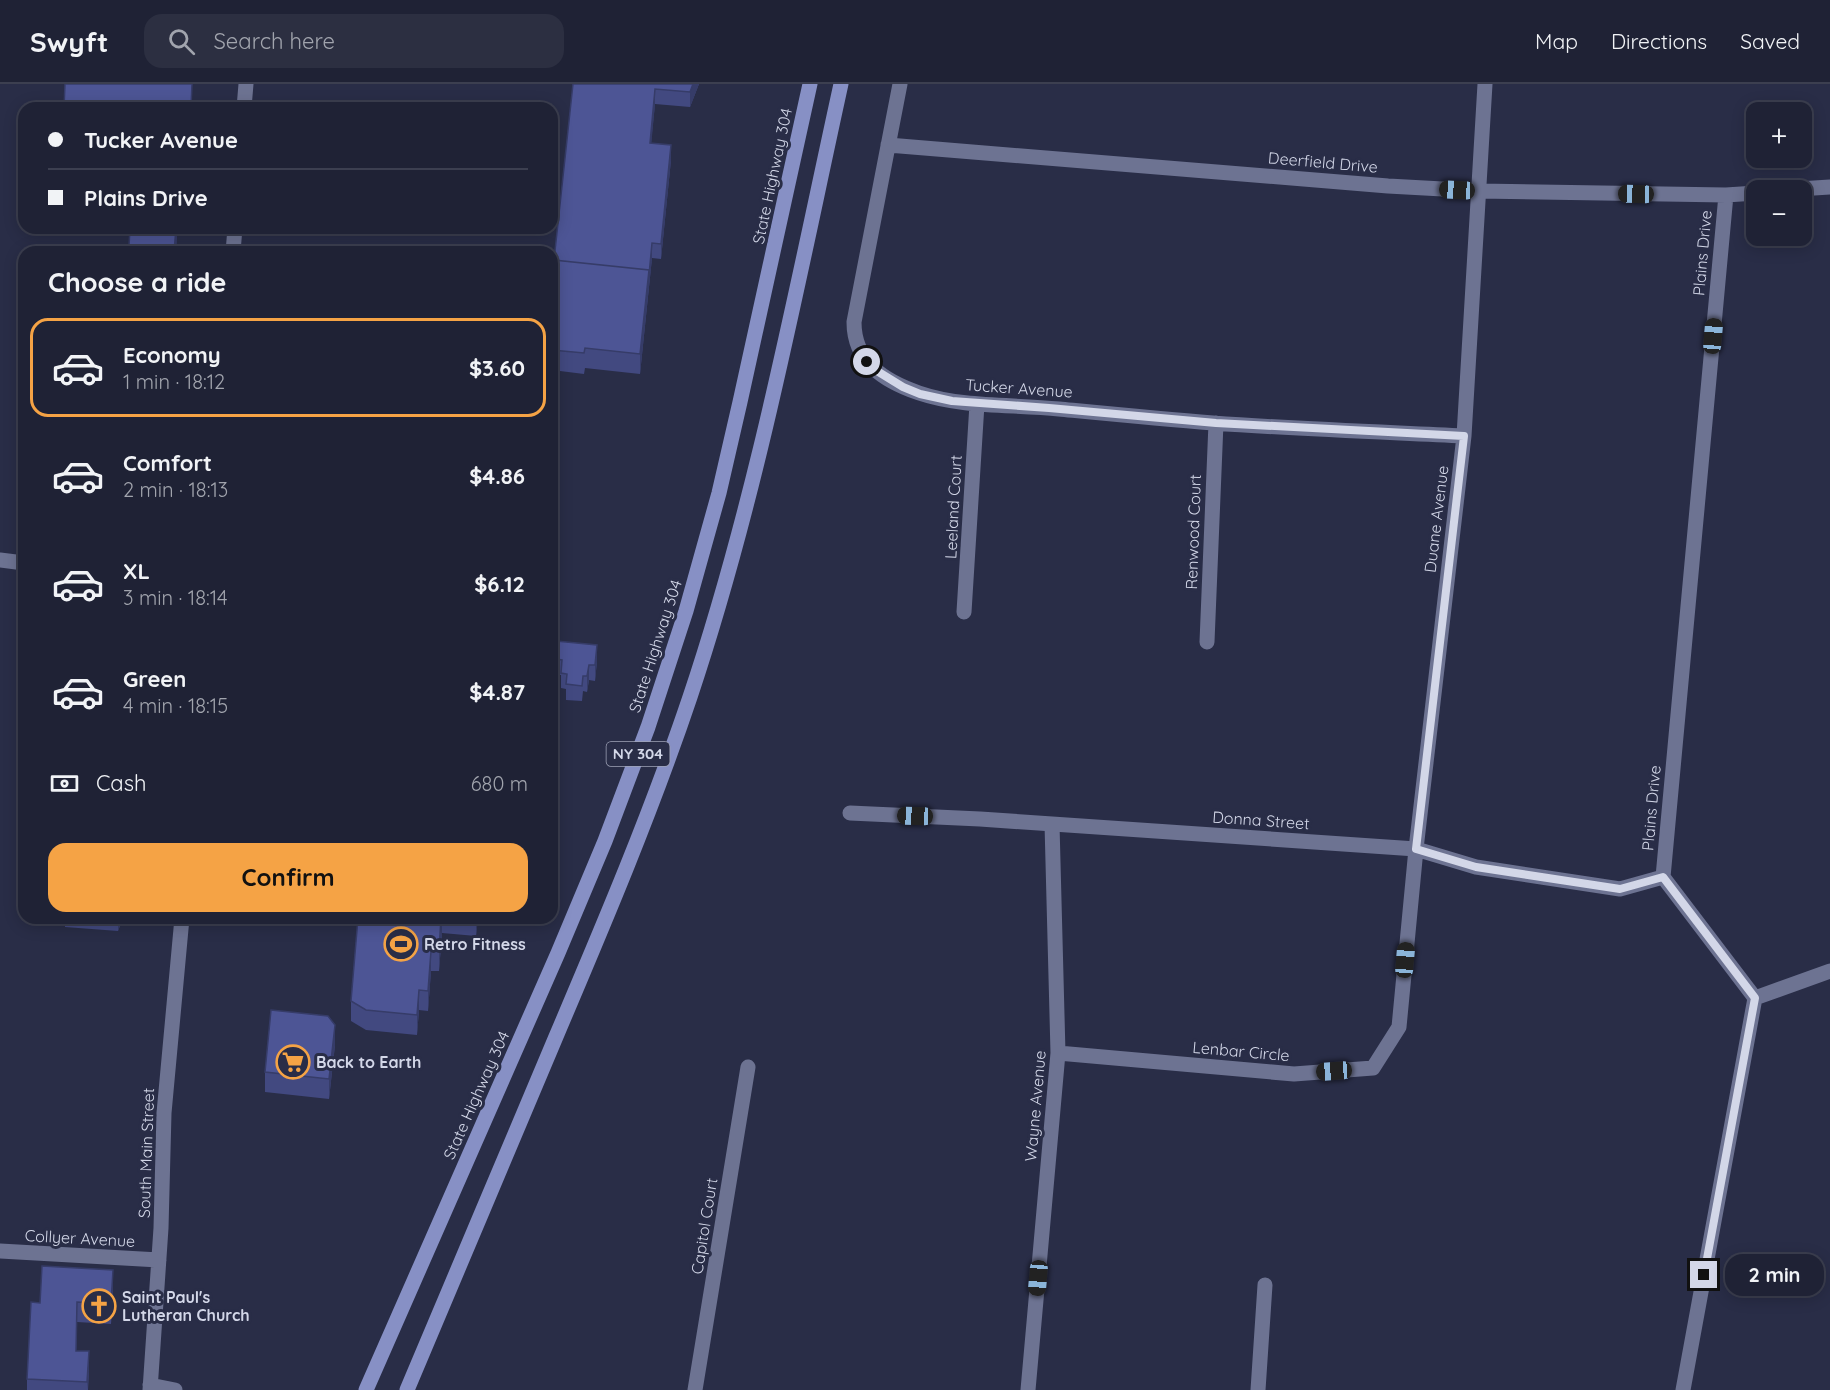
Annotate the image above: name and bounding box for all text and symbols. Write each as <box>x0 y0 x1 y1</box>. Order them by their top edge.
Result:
search box <box>144 14 564 68</box>
text: Swyft <box>30 24 108 59</box>
icon: search <box>165 25 198 58</box>
text: Search here <box>213 27 335 55</box>
text: Map <box>1535 28 1578 54</box>
text: Directions <box>1611 28 1707 54</box>
text: Saved <box>1740 28 1800 54</box>
map controls <box>1746 102 1812 246</box>
button: + <box>1746 102 1812 168</box>
street label: State Highway 304 <box>748 106 796 246</box>
text: Tucker Avenue <box>84 126 238 154</box>
street label: Deerfield Drive <box>1267 147 1379 177</box>
car <box>1439 180 1475 200</box>
button: − <box>1746 180 1812 246</box>
text: Plains Drive <box>84 184 208 212</box>
car <box>1618 185 1654 203</box>
street label: Plains Drive <box>1688 209 1716 297</box>
text: Choose a ride <box>48 265 226 299</box>
car <box>1702 317 1724 355</box>
icon: car <box>51 341 105 395</box>
text: Economy <box>123 341 221 369</box>
route start <box>853 348 880 375</box>
text: $3.60 <box>469 354 525 382</box>
text: 1 min · 18:12 <box>123 369 225 394</box>
street label: Tucker Avenue <box>965 374 1073 402</box>
icon: car <box>51 449 105 503</box>
text: Comfort <box>123 449 212 477</box>
street label: Leeland Court <box>940 455 966 559</box>
text: $4.86 <box>469 462 525 490</box>
street label: Duane Avenue <box>1420 464 1452 574</box>
street label: Renwood Court <box>1181 474 1205 590</box>
text: 2 min · 18:13 <box>123 477 228 502</box>
icon: car <box>51 557 105 611</box>
text: XL <box>123 557 150 585</box>
text: $6.12 <box>474 570 525 598</box>
street label: State Highway 304 <box>624 577 686 715</box>
text: 3 min · 18:14 <box>123 585 227 610</box>
icon: car <box>51 665 105 719</box>
text: Green <box>123 665 186 693</box>
text: $4.87 <box>469 678 525 706</box>
text: 4 min · 18:15 <box>123 693 228 718</box>
road number: NY 304 <box>606 742 670 766</box>
street label: Plains Drive <box>1637 764 1665 852</box>
icon: cash <box>48 767 81 800</box>
text: Cash <box>96 769 147 797</box>
text: 680 m <box>471 771 528 796</box>
car <box>897 806 933 826</box>
street label: Donna Street <box>1212 807 1310 833</box>
button: Confirm <box>48 843 528 912</box>
sports icon: Retro Fitness <box>383 926 419 962</box>
place label: Retro Fitness <box>424 934 526 954</box>
car <box>1394 941 1416 979</box>
street label: State Highway 304 <box>439 1028 513 1162</box>
street label: Lenbar Circle <box>1192 1037 1290 1065</box>
supermarket icon: Back to Earth <box>275 1044 311 1080</box>
street label: Wayne Avenue <box>1020 1050 1050 1162</box>
place label: Back to Earth <box>316 1052 421 1072</box>
car <box>1315 1061 1353 1081</box>
street label: South Main Street <box>134 1088 158 1218</box>
street label: Capitol Court <box>687 1176 721 1276</box>
street label: Collyer Avenue <box>24 1225 136 1251</box>
callout: 2 min <box>1725 1254 1824 1296</box>
car <box>1027 1259 1049 1297</box>
route end <box>1690 1261 1717 1288</box>
text: 2 min <box>1748 1262 1801 1287</box>
place label: Saint Paul's Lutheran Church <box>122 1287 250 1325</box>
church icon: Saint Paul's Lutheran Church <box>81 1288 117 1324</box>

